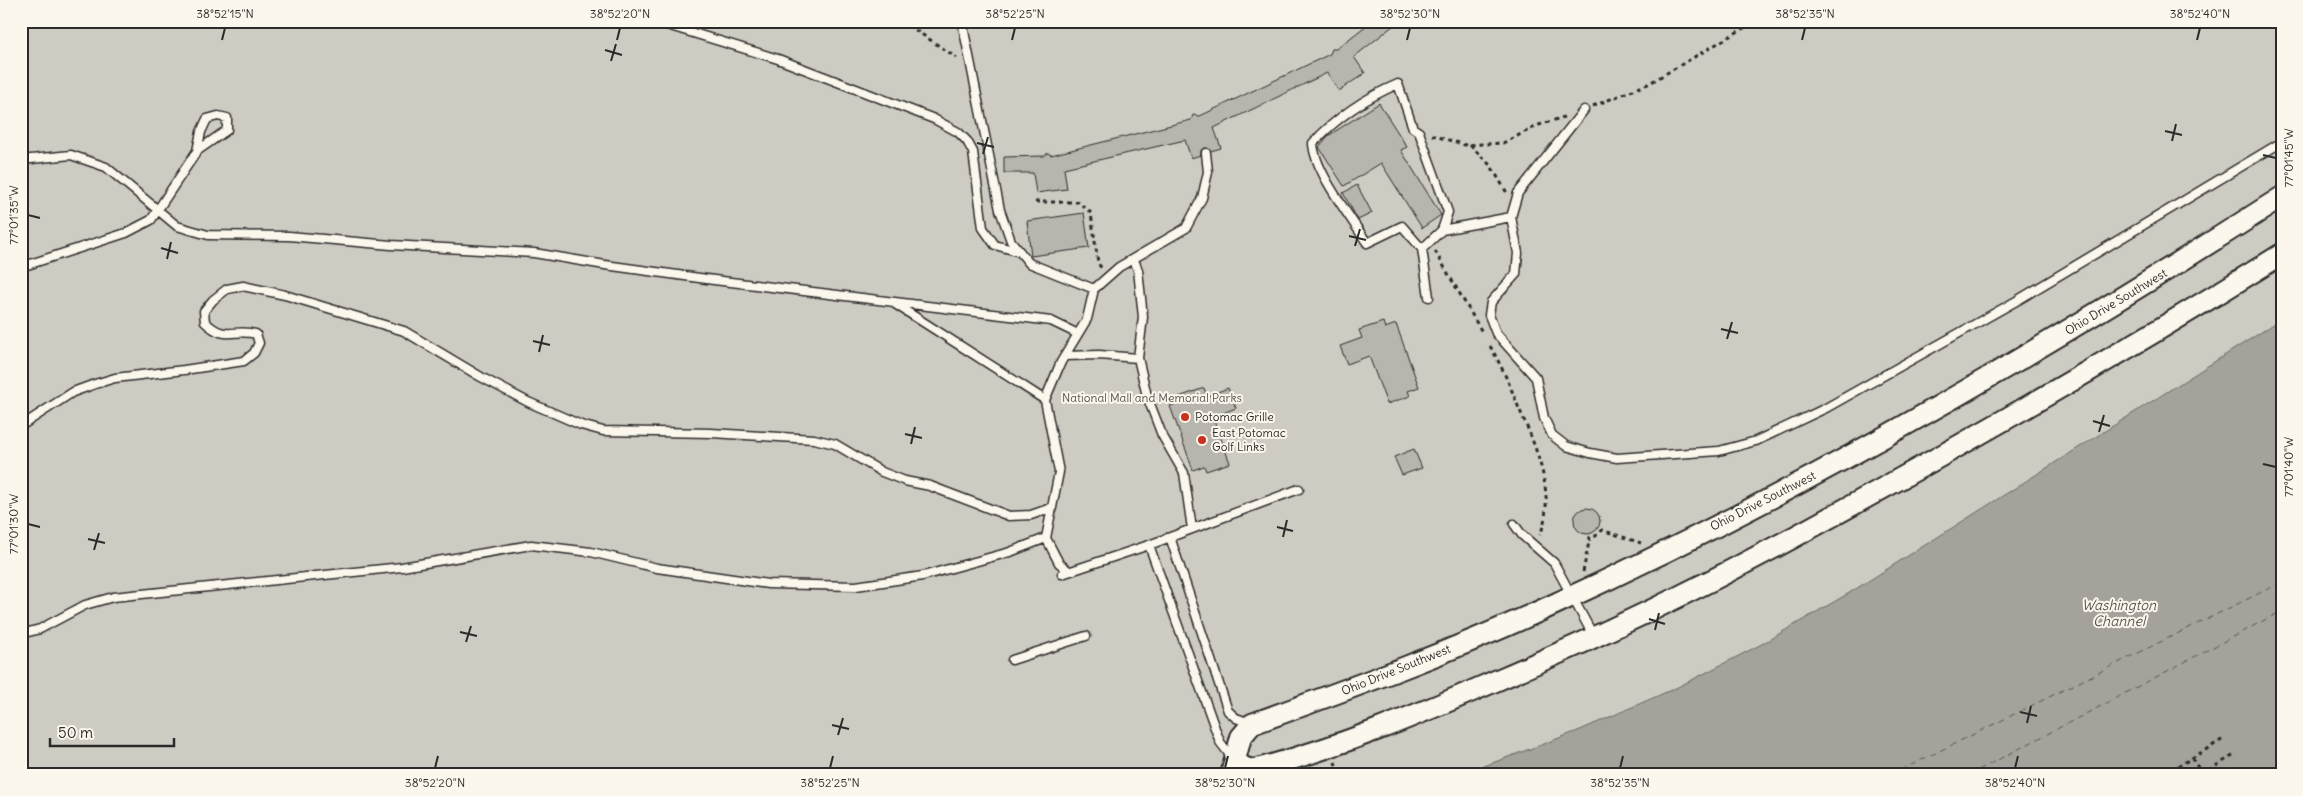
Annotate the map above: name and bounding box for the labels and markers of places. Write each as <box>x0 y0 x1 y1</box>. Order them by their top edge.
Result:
place label: Potomac Grille <box>1195 409 1274 424</box>
marker: Potomac Grille <box>1179 411 1191 423</box>
place label: East Potomac Golf Links <box>1212 425 1286 454</box>
marker: East Potomac Golf Links <box>1196 434 1208 446</box>

